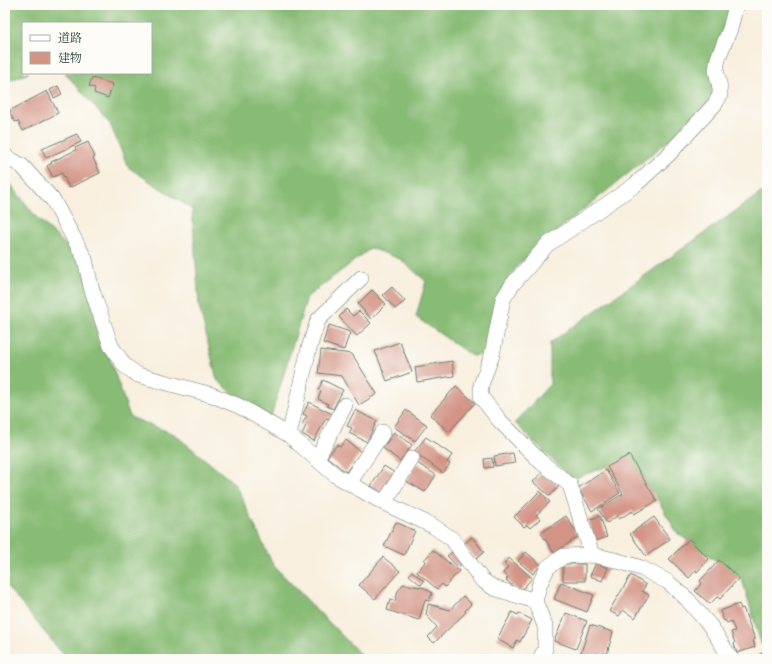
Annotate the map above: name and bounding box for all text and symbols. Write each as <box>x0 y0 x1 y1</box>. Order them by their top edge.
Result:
legend <box>22 22 152 74</box>
text: 道路 <box>58 31 82 46</box>
text: 建物 <box>58 51 82 66</box>

